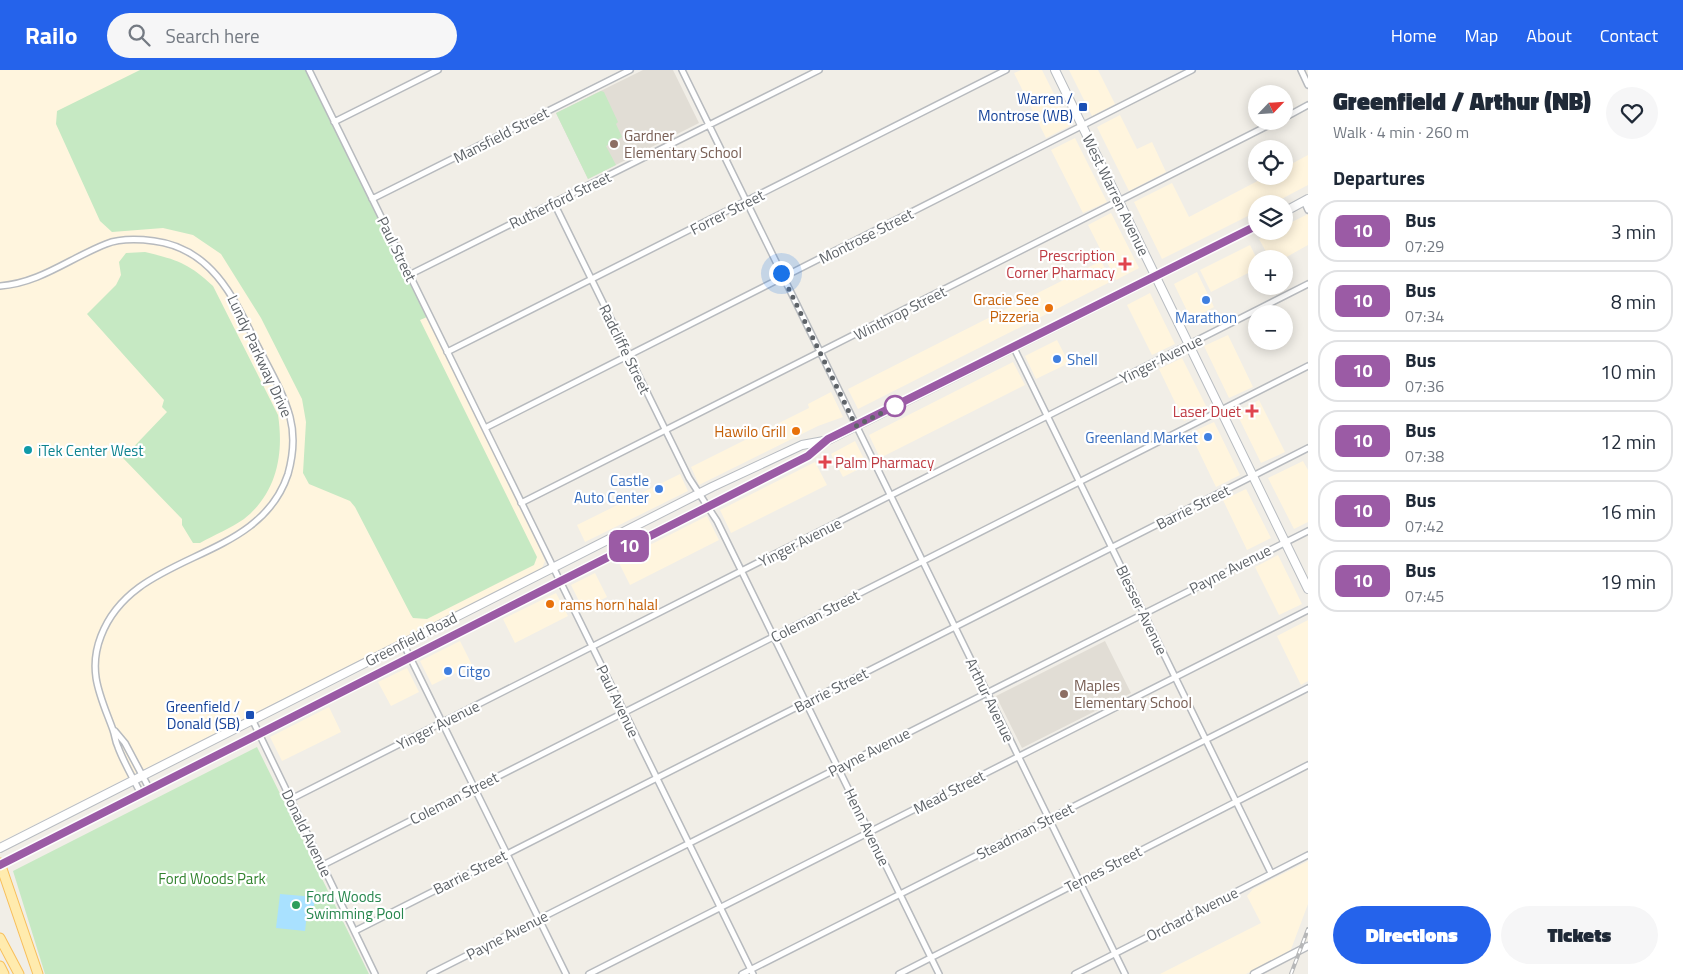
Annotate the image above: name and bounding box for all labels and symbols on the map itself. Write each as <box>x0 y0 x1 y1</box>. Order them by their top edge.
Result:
north arrow <box>1248 85 1292 130</box>
place label: Warren / Montrose (WB) <box>978 87 1073 127</box>
street label: Mansfield Street <box>449 101 553 169</box>
marker: Warren / Montrose (WB) <box>1077 101 1089 113</box>
place label: Gardner Elementary School <box>624 124 742 164</box>
street label: West Warren Avenue <box>1077 130 1155 260</box>
marker: Gardner Elementary School <box>608 138 620 150</box>
street label: Rutherford Street <box>505 165 616 235</box>
street label: Forrer Street <box>686 183 769 241</box>
street label: Montrose Street <box>815 202 918 270</box>
street label: Paul Street <box>371 213 423 286</box>
place label: Prescription Corner Pharmacy <box>1006 244 1115 284</box>
marker: Prescription Corner Pharmacy <box>1119 258 1131 270</box>
your location <box>769 261 794 286</box>
street label: Winthrop Street <box>850 280 951 346</box>
place label: Gracie See Pizzeria <box>973 288 1039 328</box>
street label: Lundy Parkway Drive <box>222 291 298 421</box>
marker: Marathon <box>1200 294 1212 306</box>
street label: Radcliffe Street <box>593 300 657 398</box>
marker: Gracie See Pizzeria <box>1043 302 1055 314</box>
place label: Marathon <box>1175 306 1237 329</box>
street label: Yinger Avenue <box>1116 328 1206 390</box>
place label: Shell <box>1067 348 1098 371</box>
marker: Shell <box>1051 353 1063 365</box>
unlabelled marker <box>884 395 906 417</box>
place label: Laser Duet <box>1173 400 1242 423</box>
marker: Laser Duet <box>1245 404 1259 418</box>
place label: Hawilo Grill <box>714 420 786 443</box>
marker: Hawilo Grill <box>790 425 802 437</box>
place label: Greenland Market <box>1085 426 1199 449</box>
marker: Greenland Market <box>1202 431 1214 443</box>
place label: iTek Center West <box>38 439 144 462</box>
marker: iTek Center West <box>22 444 34 456</box>
place label: Palm Pharmacy <box>835 451 934 474</box>
marker: Palm Pharmacy <box>819 456 831 468</box>
place label: Castle Auto Center <box>574 469 649 509</box>
street label: Barrie Street <box>1152 478 1234 535</box>
marker: Castle Auto Center <box>653 483 665 495</box>
street label: Yinger Avenue <box>755 511 845 573</box>
line badge: 10 <box>606 530 652 562</box>
street label: Payne Avenue <box>1185 538 1275 600</box>
street label: Blesser Avenue <box>1110 561 1174 659</box>
street label: Coleman Street <box>767 583 864 648</box>
place label: rams horn halal <box>560 593 658 616</box>
marker: rams horn halal <box>544 598 556 610</box>
street label: Greenfield Road <box>361 606 461 672</box>
street label: Arthur Avenue <box>960 654 1020 746</box>
place label: Citgo <box>458 660 490 683</box>
street label: Paul Avenue <box>591 661 645 741</box>
street label: Barrie Street <box>790 661 872 718</box>
marker: Citgo <box>442 665 454 677</box>
place label: Maples Elementary School <box>1074 674 1192 714</box>
marker: Maples Elementary School <box>1058 688 1070 700</box>
street label: Yinger Avenue <box>393 694 483 756</box>
place label: Greenfield / Donald (SB) <box>166 695 240 735</box>
marker: Greenfield / Donald (SB) <box>244 709 256 721</box>
street label: Payne Avenue <box>824 721 914 783</box>
street label: Mead Street <box>909 764 989 820</box>
street label: Coleman Street <box>406 765 503 830</box>
street label: Henn Avenue <box>838 784 896 870</box>
street label: Donald Avenue <box>276 785 338 881</box>
street label: Steadman Street <box>972 796 1078 865</box>
street label: Ternes Street <box>1060 839 1146 898</box>
street label: Barrie Street <box>429 843 511 900</box>
park label: Ford Woods Park <box>158 867 266 890</box>
street label: Orchard Avenue <box>1142 881 1242 947</box>
place label: Ford Woods Swimming Pool <box>306 885 404 925</box>
marker: Ford Woods Swimming Pool <box>290 899 302 911</box>
street label: Payne Avenue <box>462 904 552 966</box>

